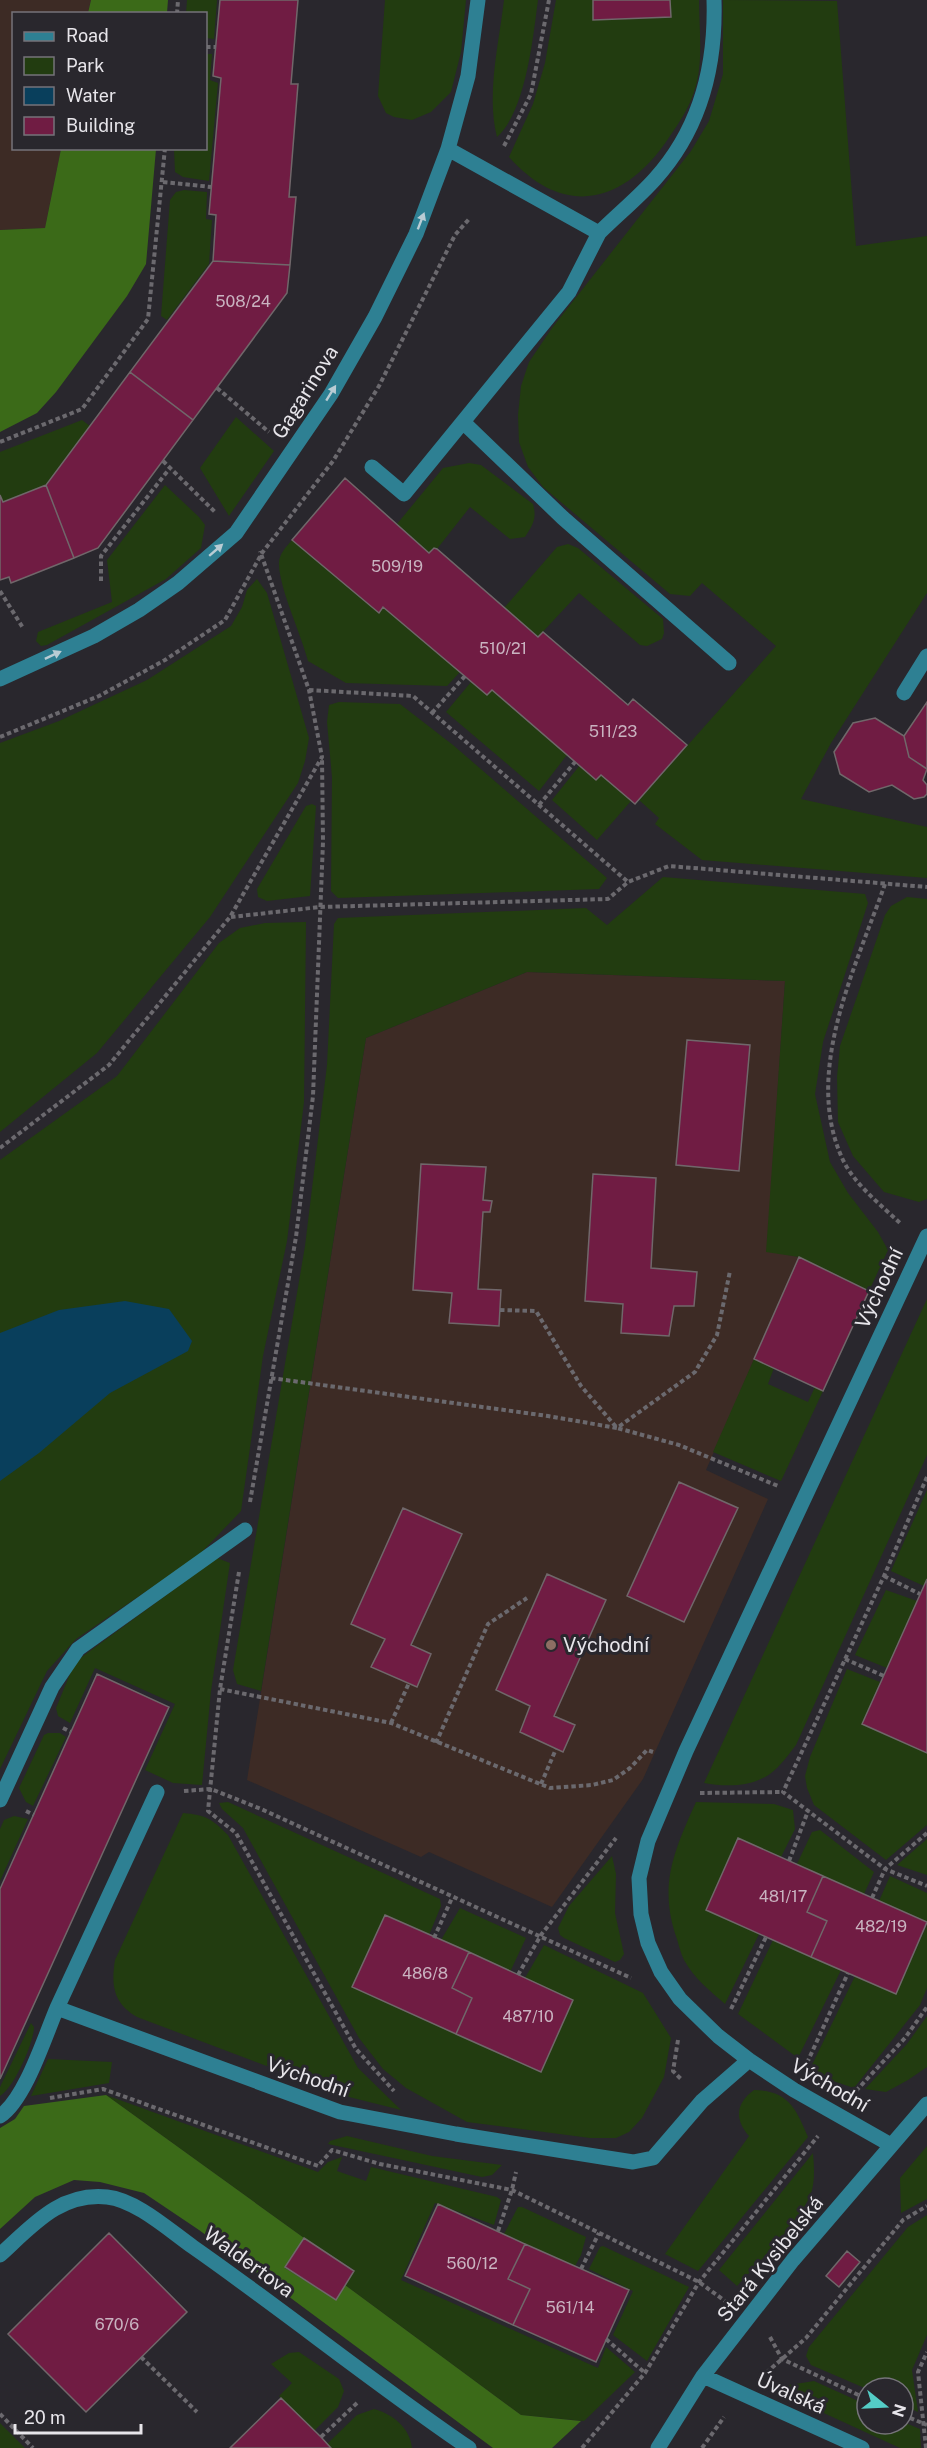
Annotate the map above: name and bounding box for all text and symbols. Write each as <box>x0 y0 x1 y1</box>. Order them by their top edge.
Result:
legend <box>12 12 207 150</box>
text: Road <box>66 25 109 46</box>
text: Park <box>66 55 104 76</box>
text: Water <box>66 85 116 106</box>
text: Building <box>66 115 135 136</box>
one-way arrow <box>417 211 427 229</box>
house number: 508/24 <box>215 292 271 311</box>
street label: Gagarinova <box>267 341 343 443</box>
one-way arrow <box>326 385 337 401</box>
one-way arrow <box>208 544 223 557</box>
house number: 509/19 <box>371 557 423 576</box>
house number: 510/21 <box>479 639 527 658</box>
one-way arrow <box>45 650 63 660</box>
house number: 511/23 <box>589 722 637 741</box>
street label: Východní <box>850 1243 909 1332</box>
place label: Východní <box>563 1633 650 1657</box>
marker: Východní <box>544 1638 558 1652</box>
house number: 481/17 <box>759 1887 807 1906</box>
house number: 482/19 <box>855 1917 907 1936</box>
house number: 486/8 <box>402 1964 448 1983</box>
house number: 487/10 <box>502 2007 554 2026</box>
street label: Východní <box>263 2052 354 2103</box>
street label: Východní <box>787 2053 874 2117</box>
street label: Stará Kysibelská <box>712 2191 828 2327</box>
street label: Waldertova <box>199 2221 299 2303</box>
house number: 560/12 <box>446 2254 498 2273</box>
house number: 561/14 <box>546 2298 594 2317</box>
house number: 670/6 <box>95 2315 139 2334</box>
street label: Úvalská <box>753 2366 830 2419</box>
north arrow <box>855 2376 915 2436</box>
scale bar <box>15 2397 141 2435</box>
text: N <box>888 2402 910 2419</box>
text: 20 m <box>24 2407 66 2428</box>

